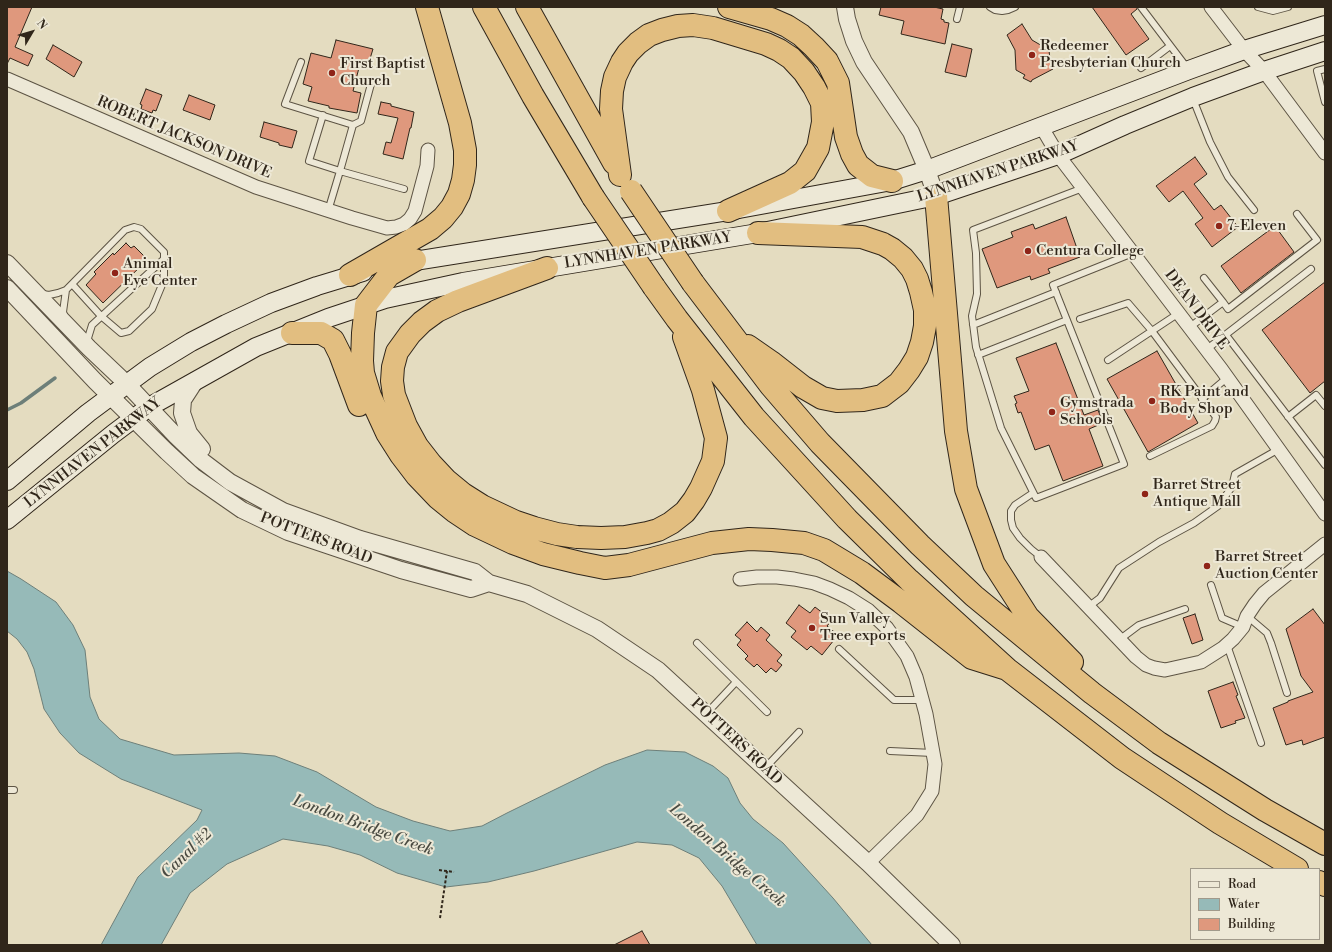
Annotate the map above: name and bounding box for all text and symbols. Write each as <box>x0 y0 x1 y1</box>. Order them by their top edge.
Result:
north arrow <box>12 12 52 52</box>
text: N <box>33 17 50 32</box>
place label: Redeemer Presbyterian Church <box>1040 37 1181 72</box>
marker: Redeemer Presbyterian Church <box>1027 50 1037 60</box>
place label: First Baptist Church <box>340 55 425 90</box>
marker: First Baptist Church <box>327 68 337 78</box>
street label: ROBERT JACKSON DRIVE <box>94 93 274 183</box>
street label: LYNNHAVEN PARKWAY <box>915 137 1081 207</box>
place label: 7-Eleven <box>1227 217 1286 235</box>
marker: 7-Eleven <box>1214 221 1224 231</box>
street label: LYNNHAVEN PARKWAY <box>563 229 733 273</box>
place label: Centura College <box>1036 242 1144 260</box>
marker: Centura College <box>1023 246 1033 256</box>
place label: Animal Eye Center <box>123 255 197 290</box>
street label: DEAN DRIVE <box>1160 267 1232 353</box>
marker: Animal Eye Center <box>110 268 120 278</box>
place label: RK Paint and Body Shop <box>1160 383 1249 418</box>
street label: LYNNHAVEN PARKWAY <box>21 394 165 512</box>
place label: Gymstrada Schools <box>1060 394 1134 429</box>
marker: RK Paint and Body Shop <box>1147 396 1157 406</box>
marker: Gymstrada Schools <box>1047 407 1057 417</box>
place label: Barret Street Antique Mall <box>1153 476 1241 511</box>
marker: Barret Street Antique Mall <box>1140 489 1150 499</box>
street label: POTTERS ROAD <box>257 509 375 569</box>
place label: Barret Street Auction Center <box>1215 548 1318 583</box>
marker: Barret Street Auction Center <box>1202 561 1212 571</box>
place label: Sun Valley Tree exports <box>820 610 905 645</box>
marker: Sun Valley Tree exports <box>807 623 817 633</box>
street label: POTTERS ROAD <box>686 695 786 789</box>
water label: London Bridge Creek <box>290 792 436 860</box>
water label: London Bridge Creek <box>665 800 789 912</box>
water label: Canal #2 <box>157 825 217 883</box>
legend <box>1190 868 1320 940</box>
text: Road <box>1228 877 1256 892</box>
text: Water <box>1228 897 1260 912</box>
text: Building <box>1228 917 1275 932</box>

